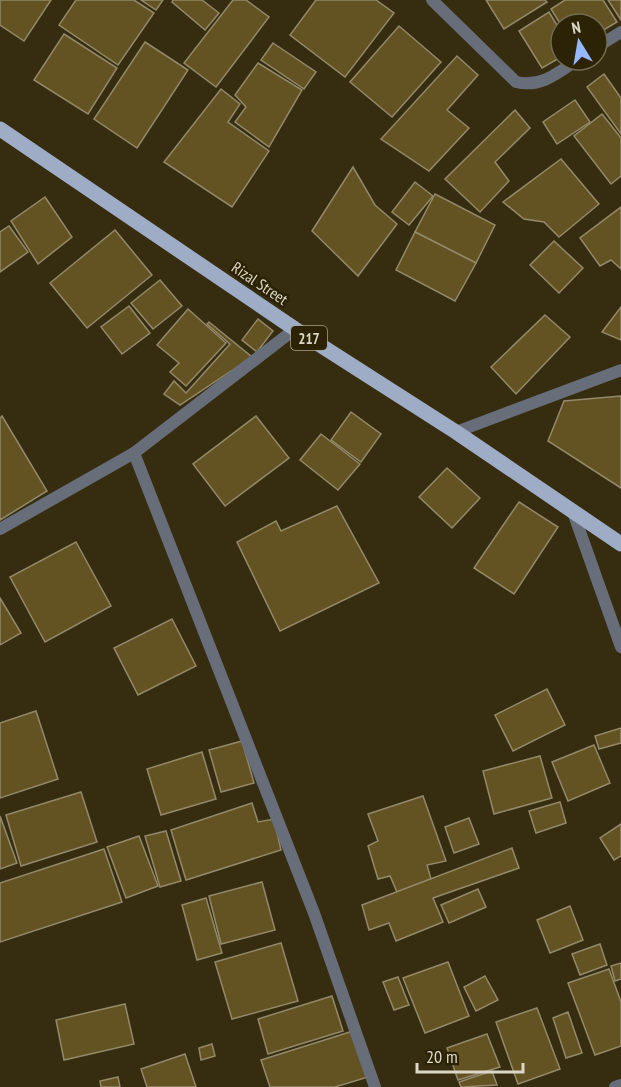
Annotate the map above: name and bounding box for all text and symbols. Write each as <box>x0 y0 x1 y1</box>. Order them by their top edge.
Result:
north arrow <box>549 12 609 72</box>
text: N <box>570 17 582 38</box>
street label: Rizal Street <box>228 257 292 309</box>
road number: 217 <box>291 326 327 350</box>
scale bar <box>417 1036 524 1074</box>
text: 20 m <box>426 1045 458 1068</box>

